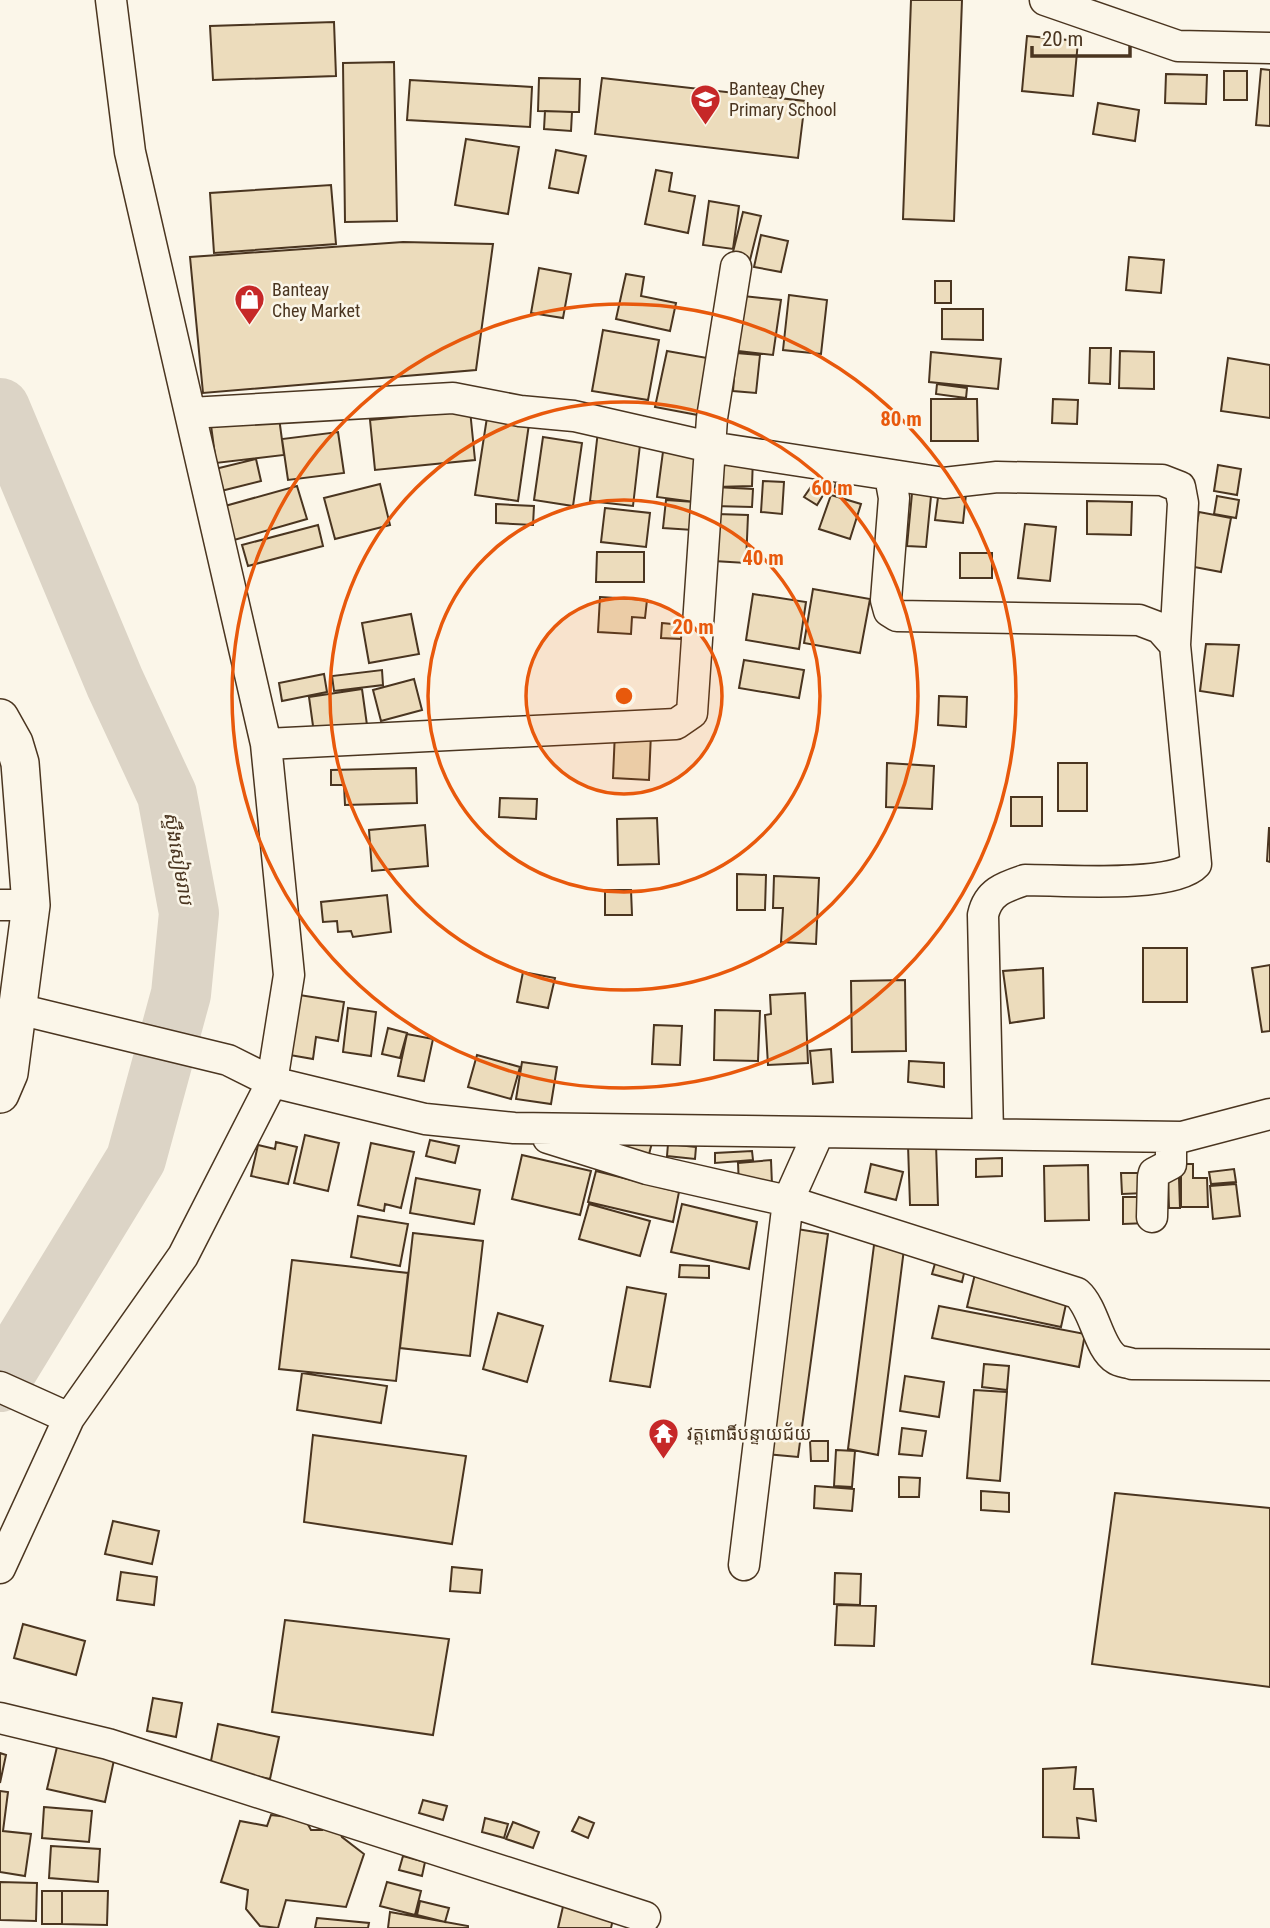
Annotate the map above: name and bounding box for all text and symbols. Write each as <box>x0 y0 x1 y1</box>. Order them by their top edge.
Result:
scale bar <box>1032 14 1130 58</box>
text: 20 m <box>1042 27 1083 51</box>
place label: Banteay Chey Primary School <box>729 78 837 120</box>
school or university icon: Banteay Chey Primary School <box>689 82 723 126</box>
place label: Banteay Chey Market <box>272 279 360 321</box>
shop icon: Banteay Chey Market <box>232 283 266 327</box>
text: 80 m <box>880 407 922 431</box>
text: 60 m <box>811 476 853 500</box>
text: 40 m <box>742 546 784 570</box>
text: 20 m <box>672 615 714 639</box>
centre of rings <box>612 684 636 708</box>
water label: ស្ទឹងសៀមរាប <box>159 810 199 908</box>
temple icon: វត្តពោធិ៍បន្ទាយជ័យ <box>647 1417 681 1461</box>
place label: វត្តពោធិ៍បន្ទាយជ័យ <box>687 1422 811 1445</box>

